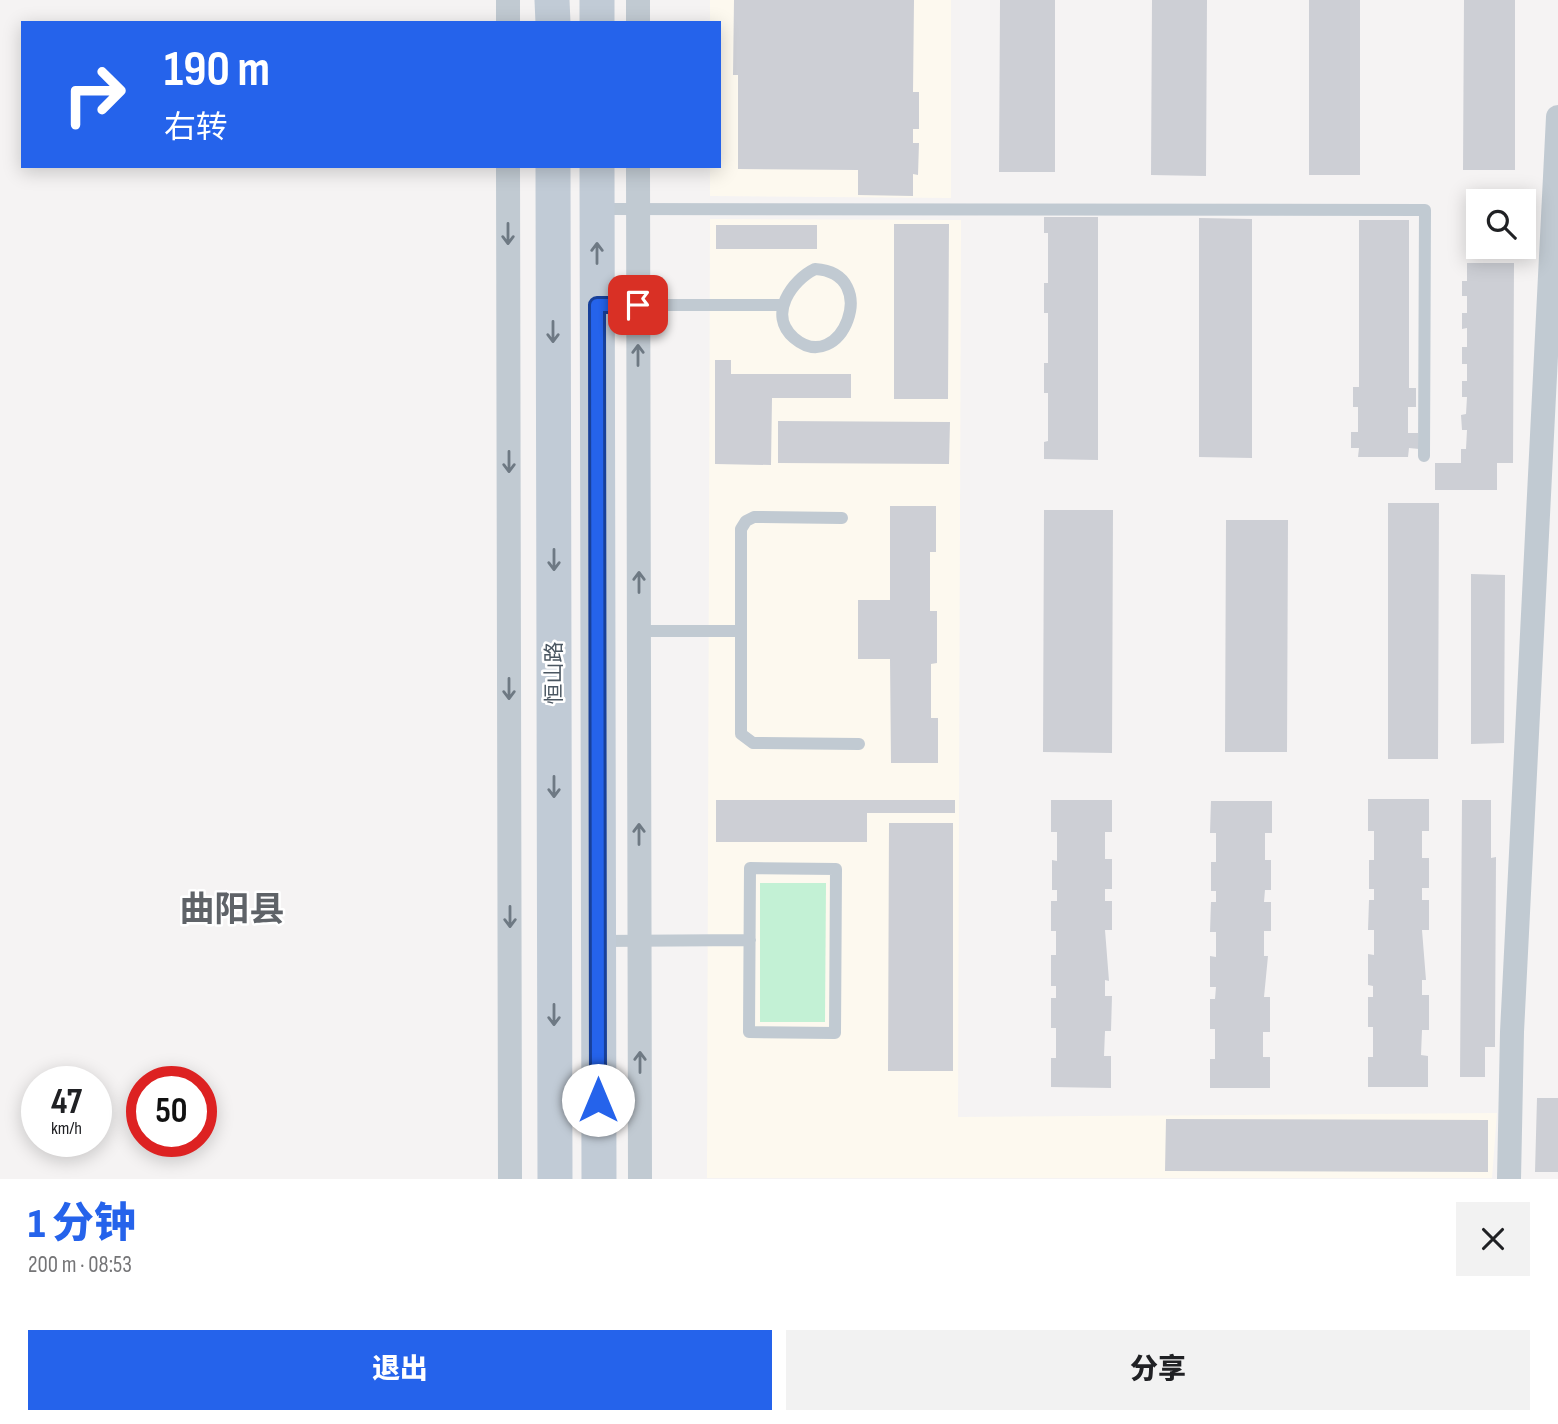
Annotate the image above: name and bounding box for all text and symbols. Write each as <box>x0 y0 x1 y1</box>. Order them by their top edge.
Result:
text: 190 m <box>164 41 270 100</box>
icon: right <box>49 49 140 140</box>
text: 右转 <box>164 109 228 148</box>
map controls <box>1466 189 1536 259</box>
button: search <box>1466 189 1536 259</box>
one-way arrow <box>501 223 515 246</box>
one-way arrow <box>590 242 604 265</box>
pin <box>608 275 668 335</box>
icon: arrive <box>619 286 657 324</box>
one-way arrow <box>546 321 560 344</box>
one-way arrow <box>632 344 645 367</box>
one-way arrow <box>502 450 516 473</box>
one-way arrow <box>547 548 561 571</box>
one-way arrow <box>632 571 646 594</box>
street label: 恒山路 <box>542 642 567 705</box>
one-way arrow <box>502 678 516 701</box>
one-way arrow <box>547 776 561 799</box>
one-way arrow <box>632 823 646 846</box>
district label: 曲阳县 <box>179 889 285 932</box>
one-way arrow <box>503 905 517 928</box>
one-way arrow <box>547 1003 561 1026</box>
one-way arrow <box>633 1051 647 1074</box>
position arrow <box>561 1063 635 1137</box>
speed limit sign: 50 <box>126 1066 217 1157</box>
text: 47 <box>51 1081 82 1124</box>
text: km/h <box>51 1118 82 1139</box>
text: 1 分钟 <box>28 1199 136 1250</box>
button: close <box>1456 1202 1530 1276</box>
text: 200 m · 08:53 <box>28 1251 132 1279</box>
button: 退出 <box>28 1330 772 1410</box>
button: 分享 <box>786 1330 1530 1410</box>

